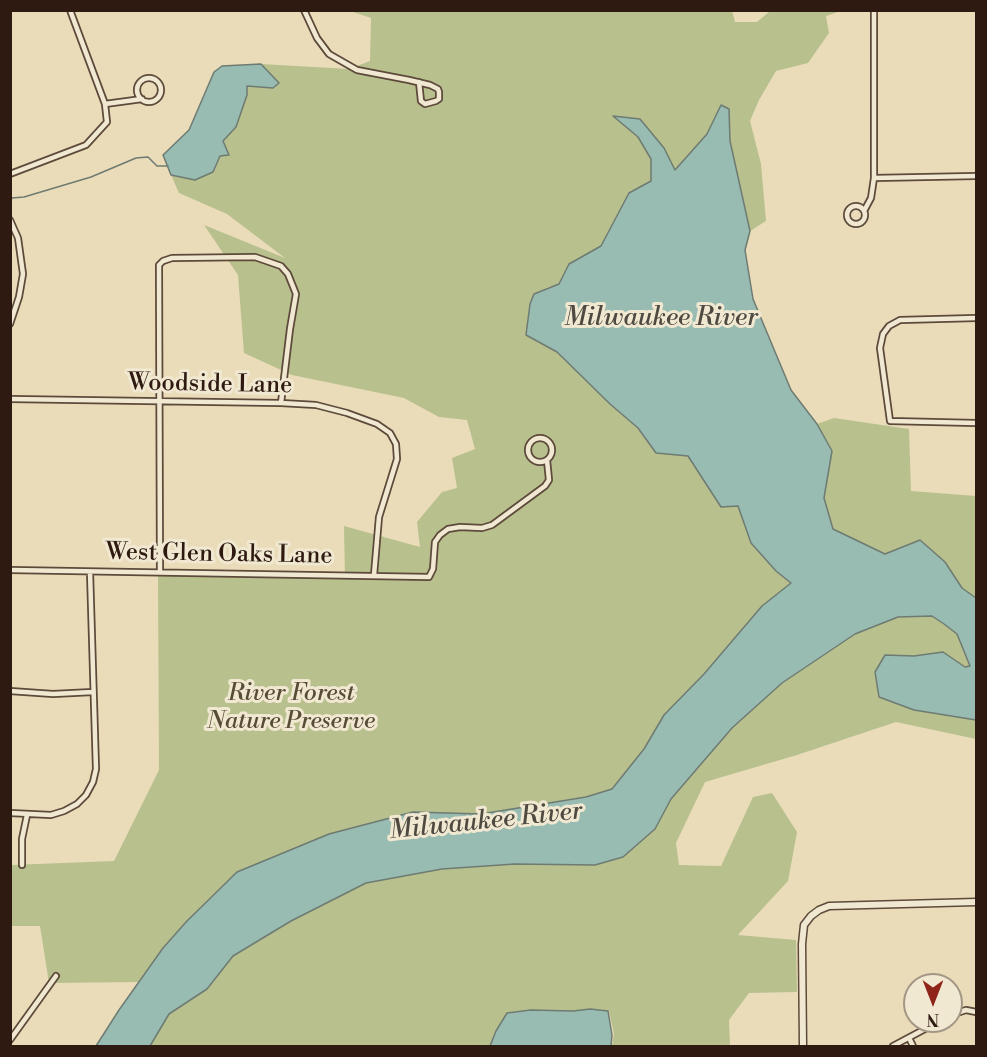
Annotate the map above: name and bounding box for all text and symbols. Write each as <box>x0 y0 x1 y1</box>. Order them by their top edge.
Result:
water label: Milwaukee River <box>564 303 758 335</box>
street label: Woodside Lane <box>128 369 292 401</box>
street label: West Glen Oaks Lane <box>105 539 333 571</box>
park label: River Forest Nature Preserve <box>207 680 375 736</box>
water label: Milwaukee River <box>388 796 584 848</box>
north arrow <box>903 973 963 1033</box>
text: N <box>927 1009 939 1029</box>

